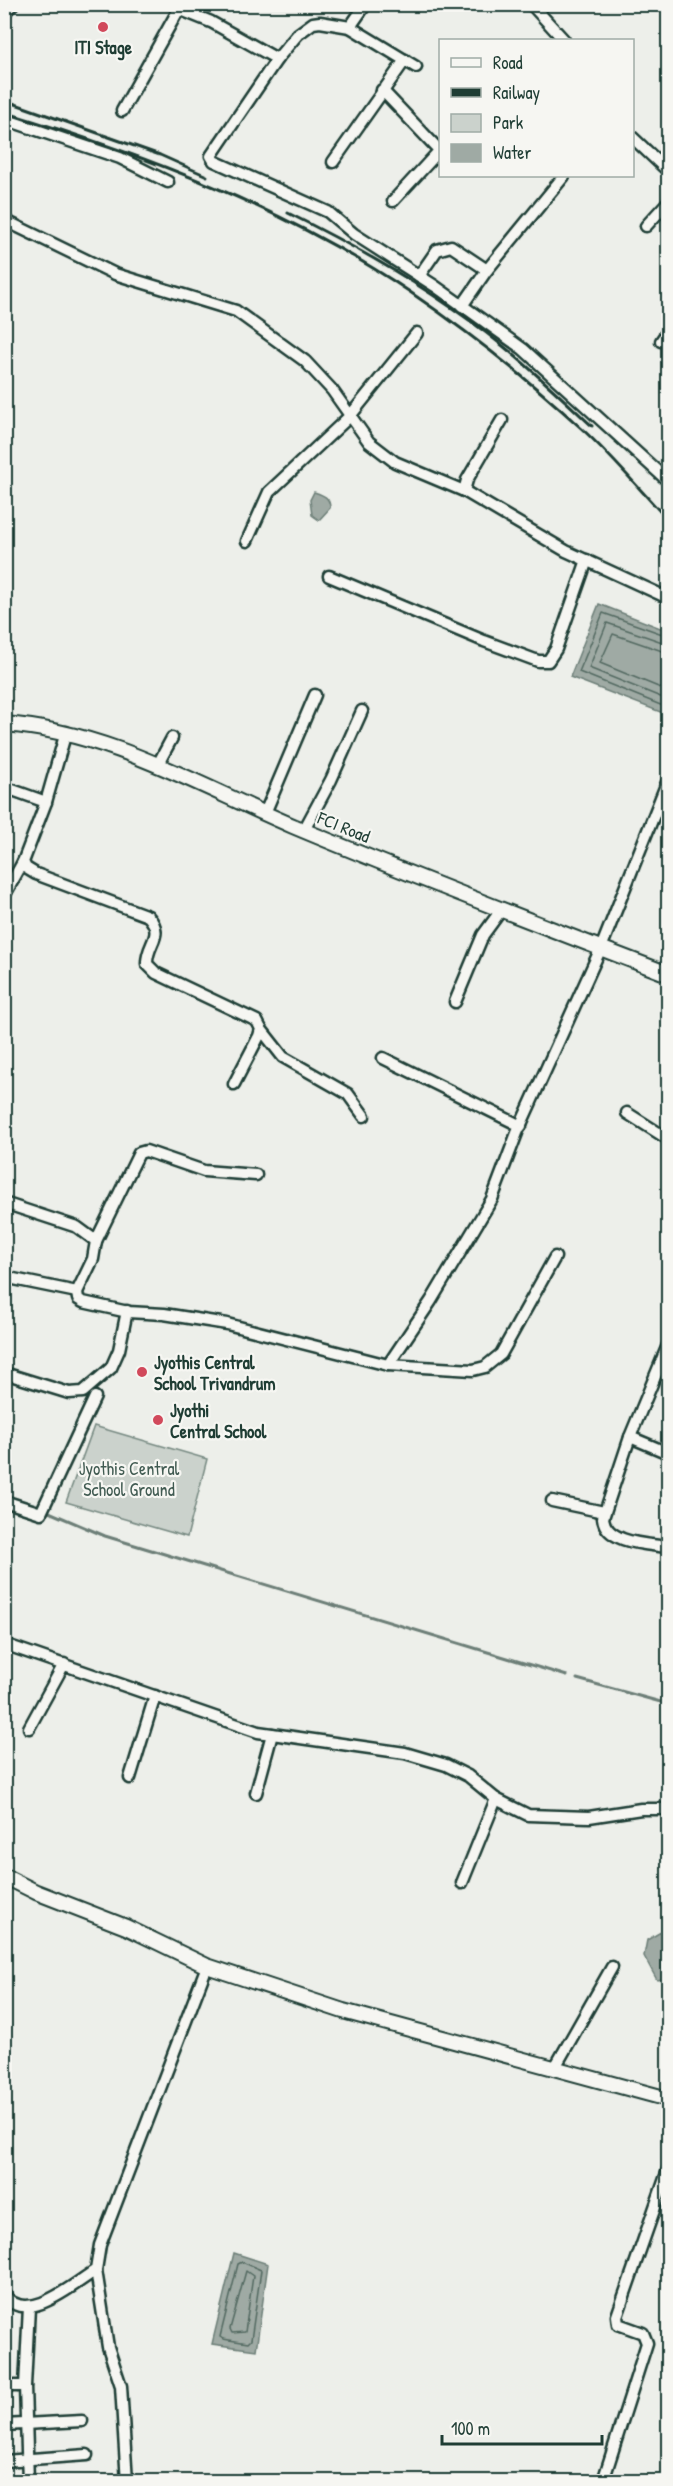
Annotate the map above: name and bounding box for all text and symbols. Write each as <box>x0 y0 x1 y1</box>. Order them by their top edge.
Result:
marker: ITI Stage <box>96 20 110 34</box>
place label: ITI Stage <box>74 35 133 61</box>
legend <box>439 39 634 177</box>
text: Road <box>493 50 523 75</box>
text: Railway <box>493 80 540 105</box>
text: Park <box>493 110 524 135</box>
text: Water <box>493 140 531 165</box>
street label: FCI Road <box>313 805 374 849</box>
place label: Jyothis Central School Trivandrum <box>154 1350 275 1396</box>
marker: Jyothis Central School Trivandrum <box>135 1365 149 1379</box>
place label: Jyothi Central School <box>170 1398 268 1444</box>
marker: Jyothi Central School <box>151 1413 165 1427</box>
park label: Jyothis Central School Ground <box>79 1456 179 1502</box>
scale bar <box>442 2408 602 2446</box>
text: 100 m <box>451 2416 490 2441</box>

